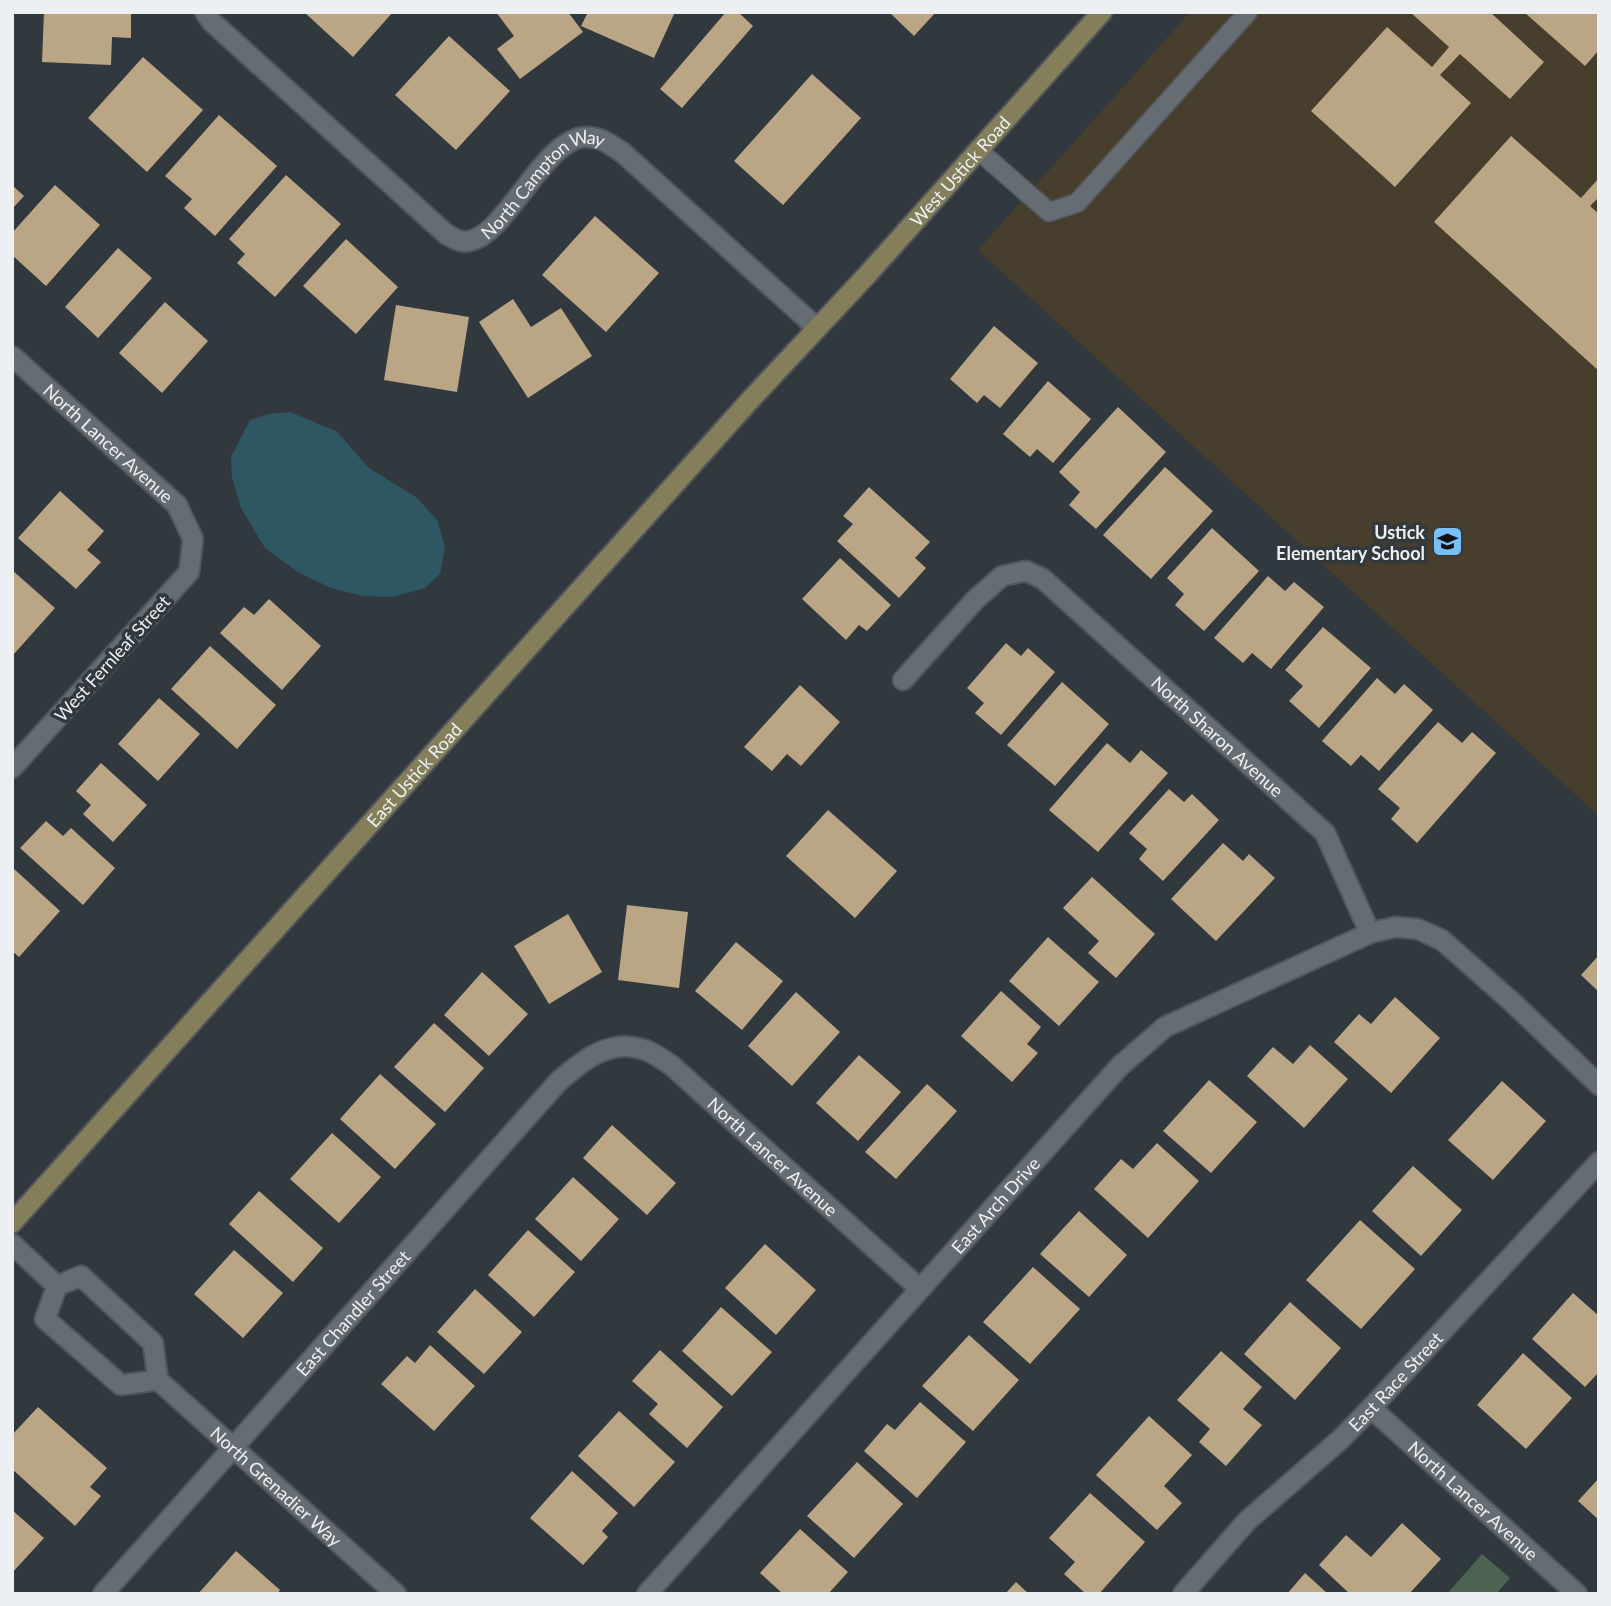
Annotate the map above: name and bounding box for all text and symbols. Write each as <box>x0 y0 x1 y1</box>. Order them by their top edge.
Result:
street label: West Ustick Road <box>905 112 1015 231</box>
street label: North Campton Way <box>476 125 609 244</box>
street label: North Lancer Avenue <box>39 379 178 507</box>
place label: Ustick Elementary School <box>1276 521 1425 564</box>
school or university icon: Ustick Elementary School <box>1431 525 1465 559</box>
street label: West Fernleaf Street <box>50 590 175 726</box>
street label: North Sharon Avenue <box>1147 671 1288 801</box>
street label: East Ustick Road <box>362 718 466 831</box>
street label: North Lancer Avenue <box>703 1092 842 1221</box>
street label: East Arch Drive <box>946 1152 1044 1258</box>
street label: East Chandler Street <box>291 1245 415 1381</box>
street label: East Race Street <box>1344 1327 1448 1436</box>
street label: North Grenadier Way <box>206 1422 347 1552</box>
street label: North Lancer Avenue <box>1404 1436 1543 1565</box>

